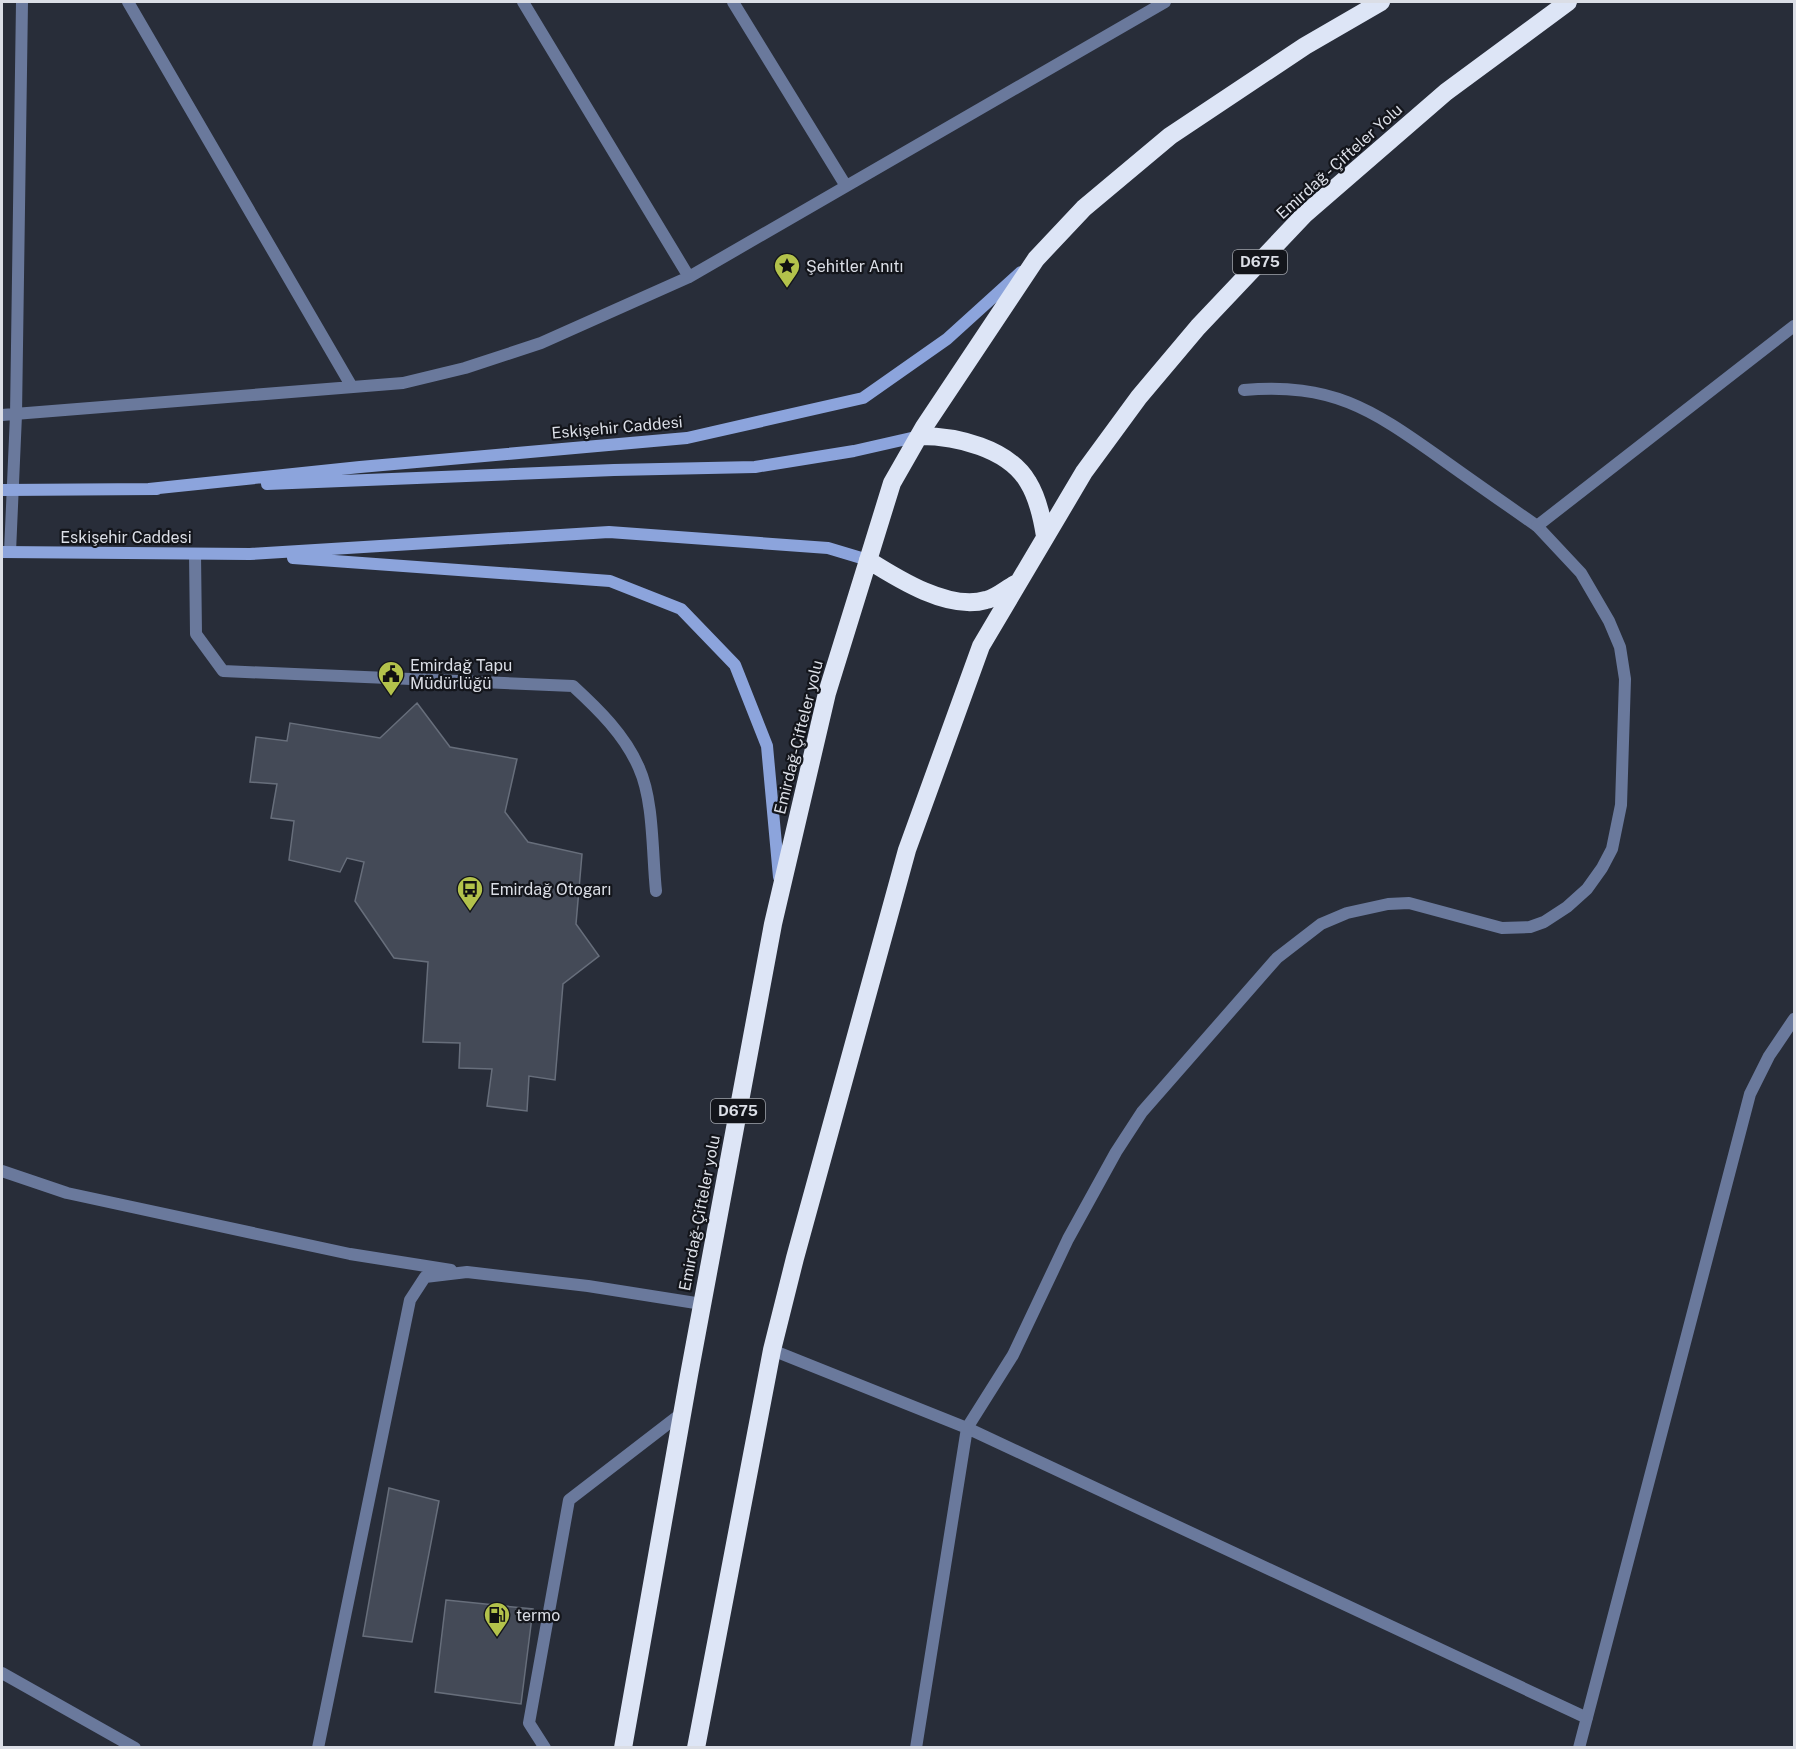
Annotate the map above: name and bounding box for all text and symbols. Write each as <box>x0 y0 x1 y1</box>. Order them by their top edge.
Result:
street label: Emirdağ - Çifteler Yolu <box>1273 100 1406 223</box>
road number: D675 <box>1233 250 1287 274</box>
place icon: Şehitler Anıtı <box>772 251 802 289</box>
place label: Şehitler Anıtı <box>806 257 903 276</box>
street label: Eskişehir Caddesi <box>551 412 683 443</box>
street label: Eskişehir Caddesi <box>60 528 192 547</box>
place label: Emirdağ Tapu Müdürlüğü <box>410 656 512 693</box>
street label: Emirdağ-Çifteler yolu <box>770 658 827 816</box>
public building icon: Emirdağ Tapu Müdürlüğü <box>376 659 406 697</box>
bus stop icon: Emirdağ Otogarı <box>455 874 485 912</box>
place label: Emirdağ Otogarı <box>490 880 611 899</box>
road number: D675 <box>711 1099 765 1123</box>
street label: Emirdağ-Çifteler yolu <box>675 1134 724 1293</box>
fuel station icon: termo <box>482 1600 512 1638</box>
place label: termo <box>516 1606 560 1625</box>

